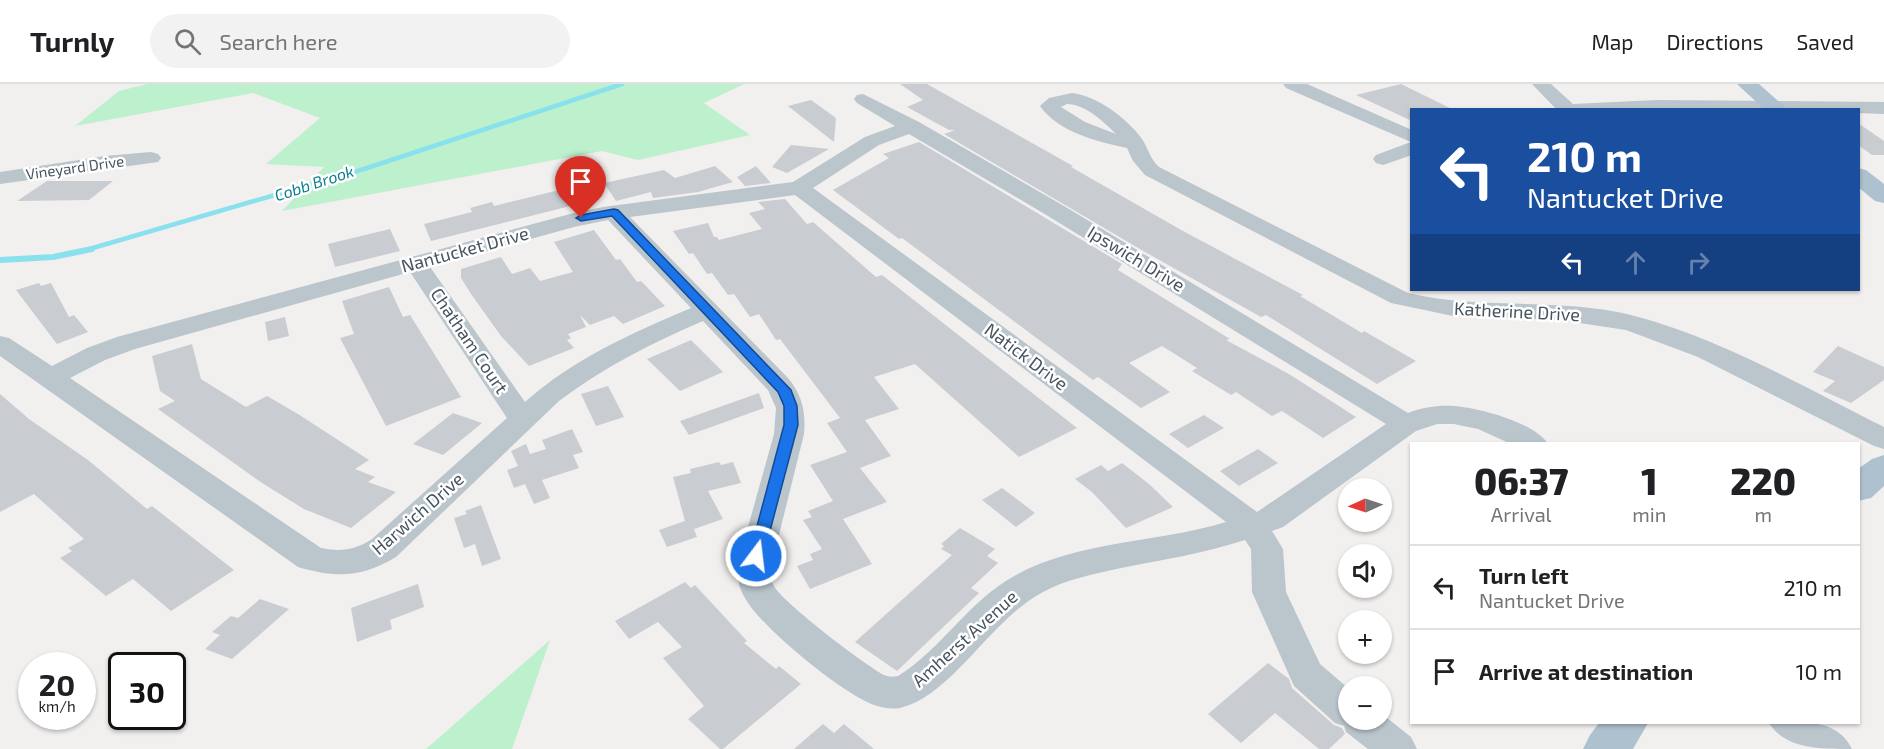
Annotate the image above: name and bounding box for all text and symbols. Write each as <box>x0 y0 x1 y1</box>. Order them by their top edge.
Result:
search box <box>150 14 570 68</box>
text: Turnly <box>30 24 114 58</box>
icon: search <box>171 25 204 58</box>
text: Search here <box>219 28 338 54</box>
text: Map <box>1591 29 1634 54</box>
text: Directions <box>1667 29 1763 54</box>
text: Saved <box>1796 29 1854 54</box>
text: 210 m <box>1527 130 1642 180</box>
icon: left <box>1428 132 1506 210</box>
street label: Vineyard Drive <box>25 151 125 183</box>
pin <box>555 156 606 218</box>
water label: Cobb Brook <box>272 161 356 204</box>
icon: arrive <box>564 165 597 198</box>
text: Nantucket Drive <box>1527 181 1724 213</box>
street label: Ipswich Drive <box>1084 220 1189 296</box>
street label: Nantucket Drive <box>399 221 531 277</box>
icon: left <box>1556 246 1589 279</box>
icon: ahead <box>1619 246 1652 279</box>
icon: right <box>1682 246 1715 279</box>
street label: Chatham Court <box>426 284 513 397</box>
street label: Katherine Drive <box>1454 297 1581 325</box>
street label: Natick Drive <box>981 318 1073 395</box>
text: 06:37 <box>1474 459 1568 502</box>
text: 1 <box>1641 459 1657 502</box>
text: 220 <box>1730 459 1796 502</box>
street label: Harwich Drive <box>367 467 468 559</box>
north arrow <box>1338 478 1392 532</box>
map controls <box>1338 478 1392 730</box>
text: Arrival <box>1491 502 1552 526</box>
text: min <box>1632 502 1666 526</box>
text: m <box>1754 502 1772 526</box>
position arrow <box>724 524 788 588</box>
button: sound <box>1338 544 1392 598</box>
text: Turn left <box>1479 562 1568 588</box>
icon: left <box>1428 571 1461 604</box>
text: 210 m <box>1783 574 1842 600</box>
street label: Amherst Avenue <box>907 585 1022 691</box>
text: Nantucket Drive <box>1479 588 1625 612</box>
button: + <box>1338 610 1392 664</box>
speed limit sign: 30 <box>108 652 186 730</box>
icon: arrive <box>1428 655 1461 688</box>
text: Arrive at destination <box>1479 658 1693 684</box>
text: 10 m <box>1796 658 1842 684</box>
text: 20 <box>39 666 75 702</box>
button: − <box>1338 676 1392 730</box>
text: km/h <box>38 697 76 715</box>

